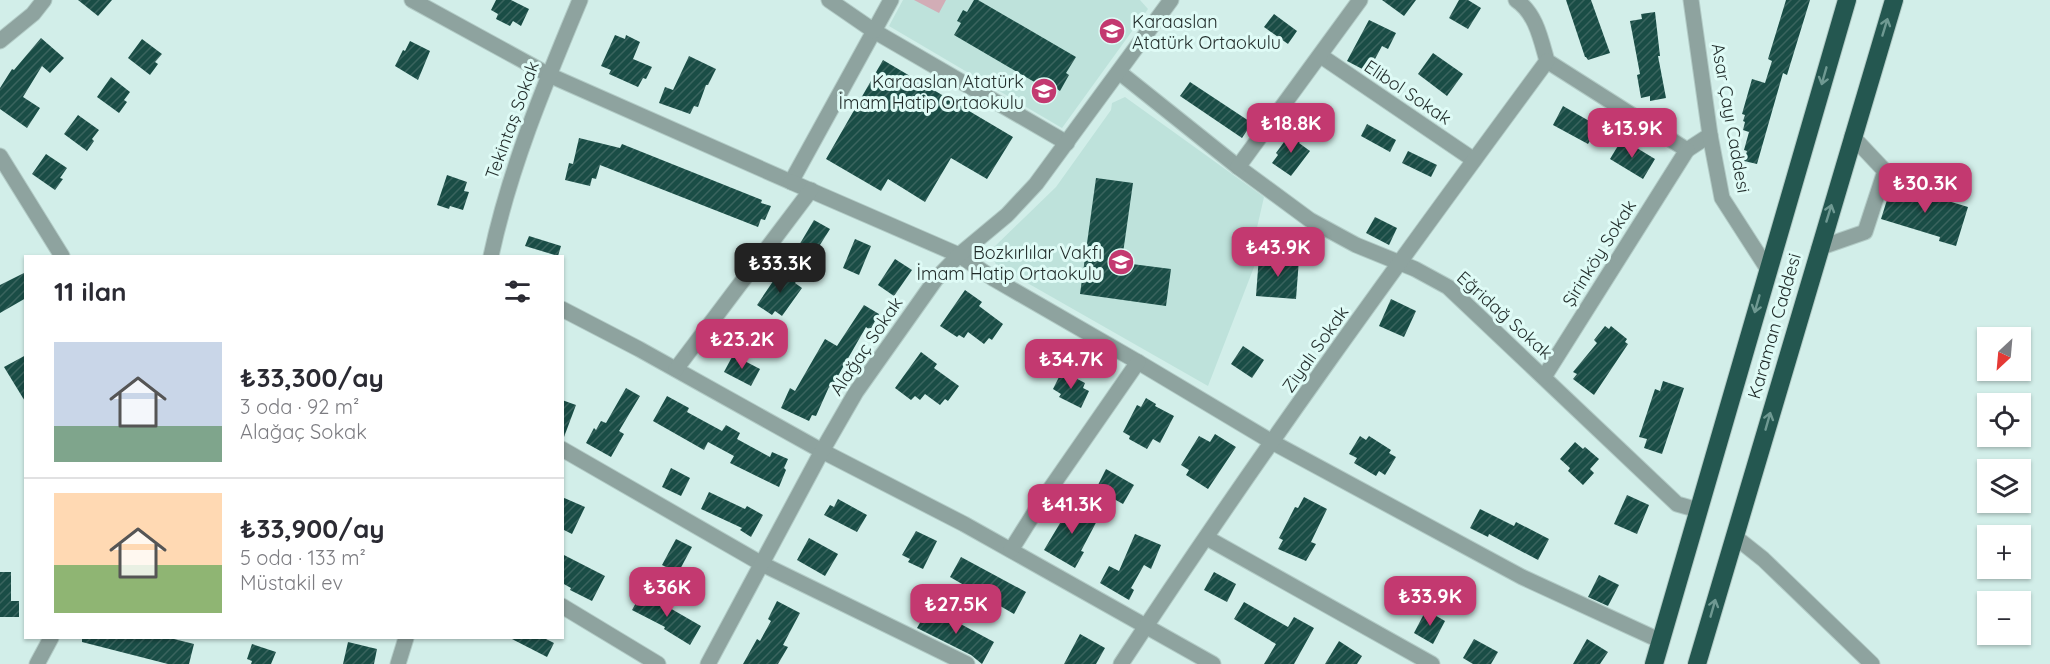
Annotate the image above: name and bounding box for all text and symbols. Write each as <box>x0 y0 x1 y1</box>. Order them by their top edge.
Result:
place label: Karaaslan Atatürk Ortaokulu <box>1132 10 1281 54</box>
school or university icon: Karaaslan Atatürk Ortaokulu <box>1097 16 1127 46</box>
one-way arrow <box>1881 18 1892 37</box>
street label: Asar Çayı Caddesi <box>1707 41 1755 195</box>
street label: Elibol Sokak <box>1360 54 1456 130</box>
street label: Tekintaş Sokak <box>480 58 544 182</box>
one-way arrow <box>1818 66 1829 85</box>
place label: Karaaslan Atatürk İmam Hatip Ortaokulu <box>839 70 1024 114</box>
school or university icon: Karaaslan Atatürk İmam Hatip Ortaokulu <box>1029 76 1059 106</box>
pin: ₺18.8K <box>1242 103 1340 154</box>
pin: ₺13.9K <box>1583 108 1681 159</box>
text: ₺18.8K <box>1261 110 1321 135</box>
text: ₺13.9K <box>1602 115 1662 140</box>
pin: ₺30.3K <box>1876 163 1974 214</box>
text: ₺30.3K <box>1893 170 1957 195</box>
street label: Şirinköy Sokak <box>1557 195 1641 311</box>
one-way arrow <box>1824 204 1835 223</box>
pin: ₺43.9K <box>1229 227 1327 278</box>
text: ₺43.9K <box>1246 234 1310 259</box>
place label: Bozkırlılar Vakfı İmam Hatip Ortaokulu <box>917 241 1102 285</box>
pin: ₺33.3K <box>731 243 829 294</box>
school or university icon: Bozkırlılar Vakfı İmam Hatip Ortaokulu <box>1106 247 1136 277</box>
text: ₺33.3K <box>749 250 811 275</box>
street label: Karaman Caddesi <box>1742 251 1806 401</box>
street label: Eğridağ Sokak <box>1452 266 1558 364</box>
text: 11 ilan <box>54 275 127 308</box>
icon: filters <box>501 275 534 308</box>
street label: Alağaç Sokak <box>825 292 907 400</box>
one-way arrow <box>1751 294 1762 313</box>
street label: Ziyalı Sokak <box>1277 301 1353 397</box>
pin: ₺23.2K <box>693 319 791 370</box>
text: ₺23.2K <box>710 326 774 351</box>
north arrow <box>1977 327 2031 381</box>
map controls <box>1977 327 2031 645</box>
pin: ₺34.7K <box>1022 339 1120 390</box>
text: ₺34.7K <box>1039 346 1103 371</box>
text: ₺33,300/ay <box>240 361 384 394</box>
icon: home <box>102 366 174 438</box>
button: locate <box>1977 393 2031 447</box>
text: 3 oda · 92 m² <box>240 394 359 419</box>
one-way arrow <box>1763 412 1774 431</box>
text: Alağaç Sokak <box>240 419 367 444</box>
button: layers <box>1977 459 2031 513</box>
pin: ₺41.3K <box>1023 484 1121 535</box>
text: ₺41.3K <box>1042 491 1102 516</box>
text: ₺33,900/ay <box>240 512 385 545</box>
icon: home <box>102 517 174 589</box>
button: + <box>1977 525 2031 579</box>
text: 5 oda · 133 m² <box>240 545 366 570</box>
pin: ₺36K <box>631 567 703 618</box>
text: Müstakil ev <box>240 570 343 595</box>
text: ₺36K <box>643 574 691 599</box>
pin: ₺33.9K <box>1381 576 1479 627</box>
text: ₺33.9K <box>1398 583 1462 608</box>
pin: ₺27.5K <box>907 584 1005 635</box>
text: ₺27.5K <box>924 591 988 616</box>
button: − <box>1977 591 2031 645</box>
one-way arrow <box>1708 599 1720 618</box>

